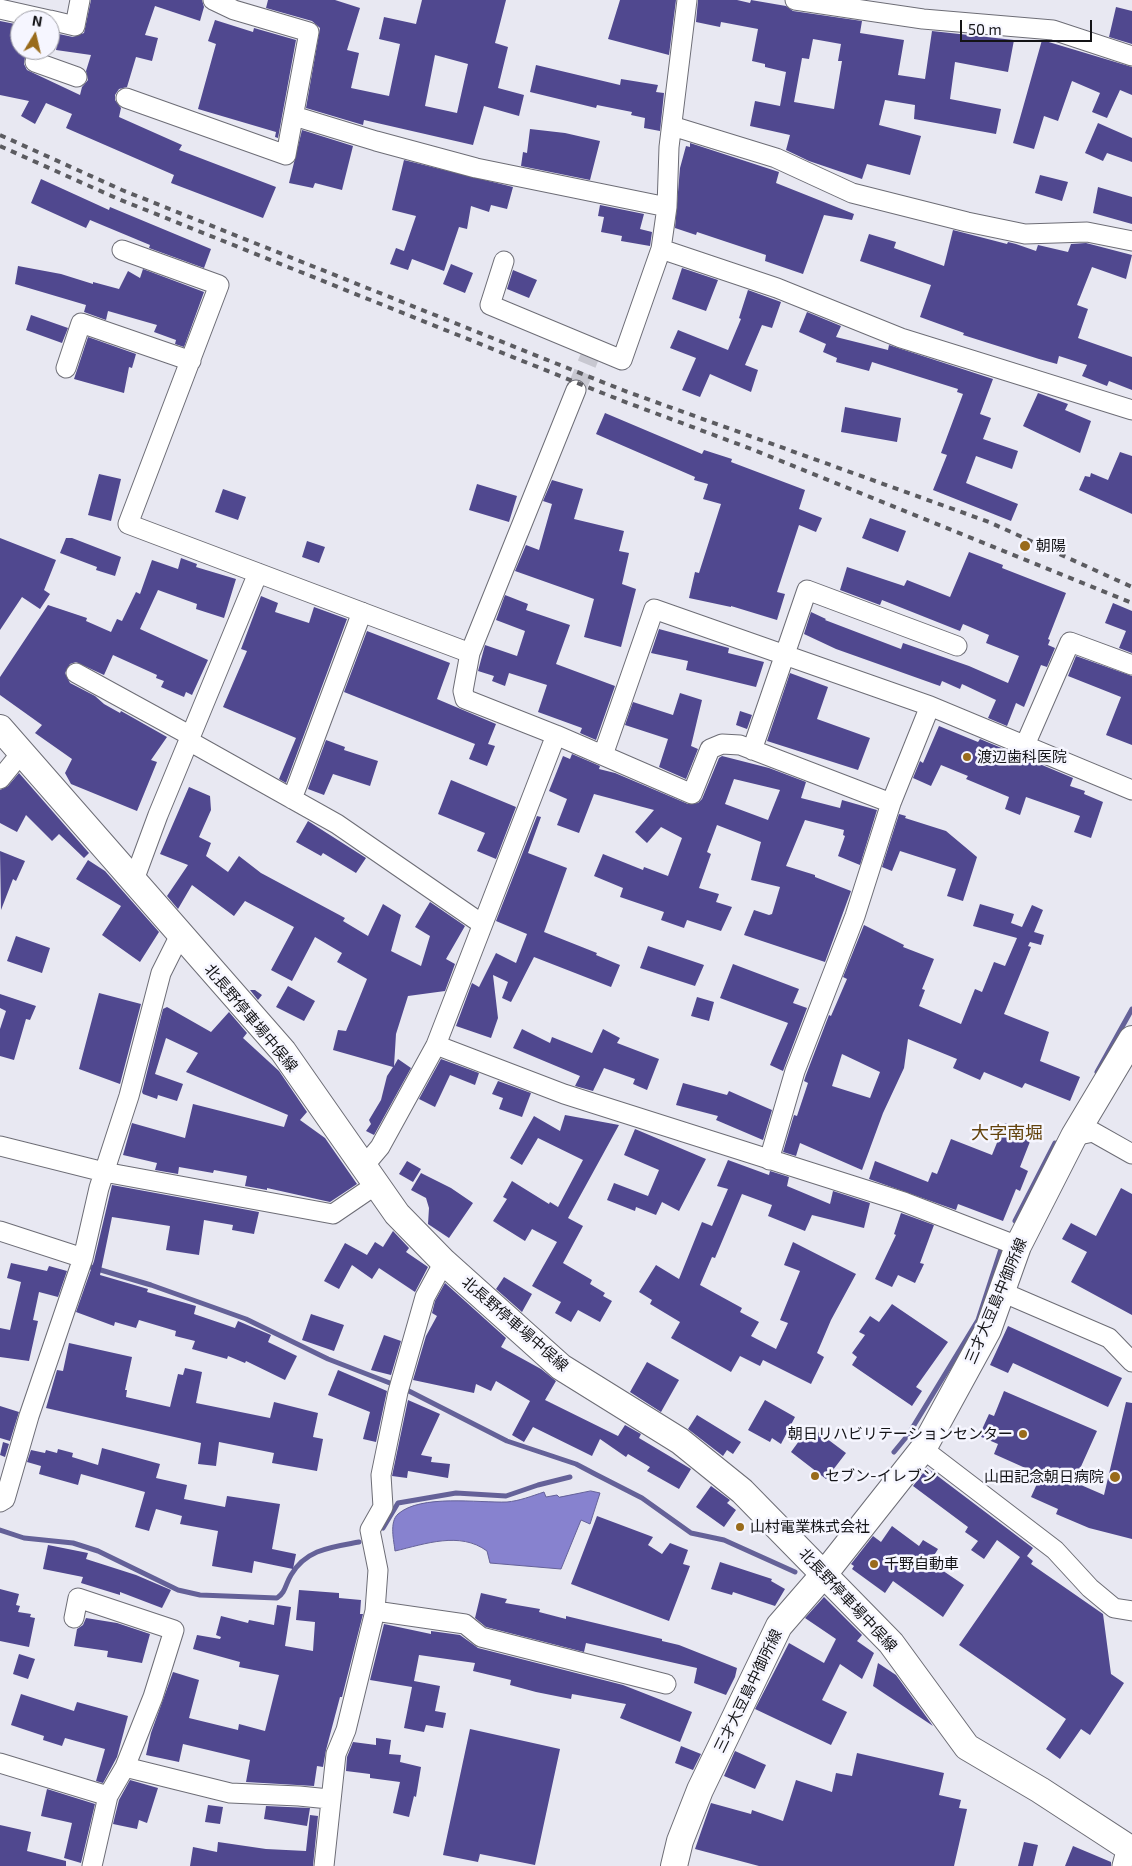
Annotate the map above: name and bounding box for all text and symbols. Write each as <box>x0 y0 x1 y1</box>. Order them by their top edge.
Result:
north arrow <box>10 10 60 60</box>
scale bar <box>962 10 1094 42</box>
text: N <box>31 11 44 30</box>
text: 50 m <box>968 20 1002 38</box>
place label: 朝陽 <box>1036 537 1066 555</box>
marker: 朝陽 <box>1018 539 1032 553</box>
place label: 渡辺歯科医院 <box>977 748 1067 766</box>
marker: 渡辺歯科医院 <box>961 751 973 763</box>
street label: 北長野停車場中俣線 <box>201 961 301 1075</box>
district label: 大字南堀 <box>971 1122 1043 1144</box>
street label: 三才大豆島中御所線 <box>961 1235 1031 1367</box>
street label: 北長野停車場中俣線 <box>458 1273 572 1375</box>
place label: 朝日リハビリテーションセンター <box>788 1425 1013 1443</box>
marker: 朝日リハビリテーションセンター <box>1017 1428 1029 1440</box>
place label: セブン-イレブン <box>825 1467 937 1485</box>
place label: 山田記念朝日病院 <box>984 1468 1104 1486</box>
marker: セブン-イレブン <box>809 1470 821 1482</box>
marker: 山田記念朝日病院 <box>1108 1470 1122 1484</box>
place label: 山村電業株式会社 <box>750 1518 870 1536</box>
marker: 山村電業株式会社 <box>734 1521 746 1533</box>
street label: 北長野停車場中俣線 <box>795 1544 901 1656</box>
place label: 千野自動車 <box>884 1555 959 1573</box>
marker: 千野自動車 <box>868 1558 880 1570</box>
street label: 三才大豆島中御所線 <box>710 1626 786 1756</box>

